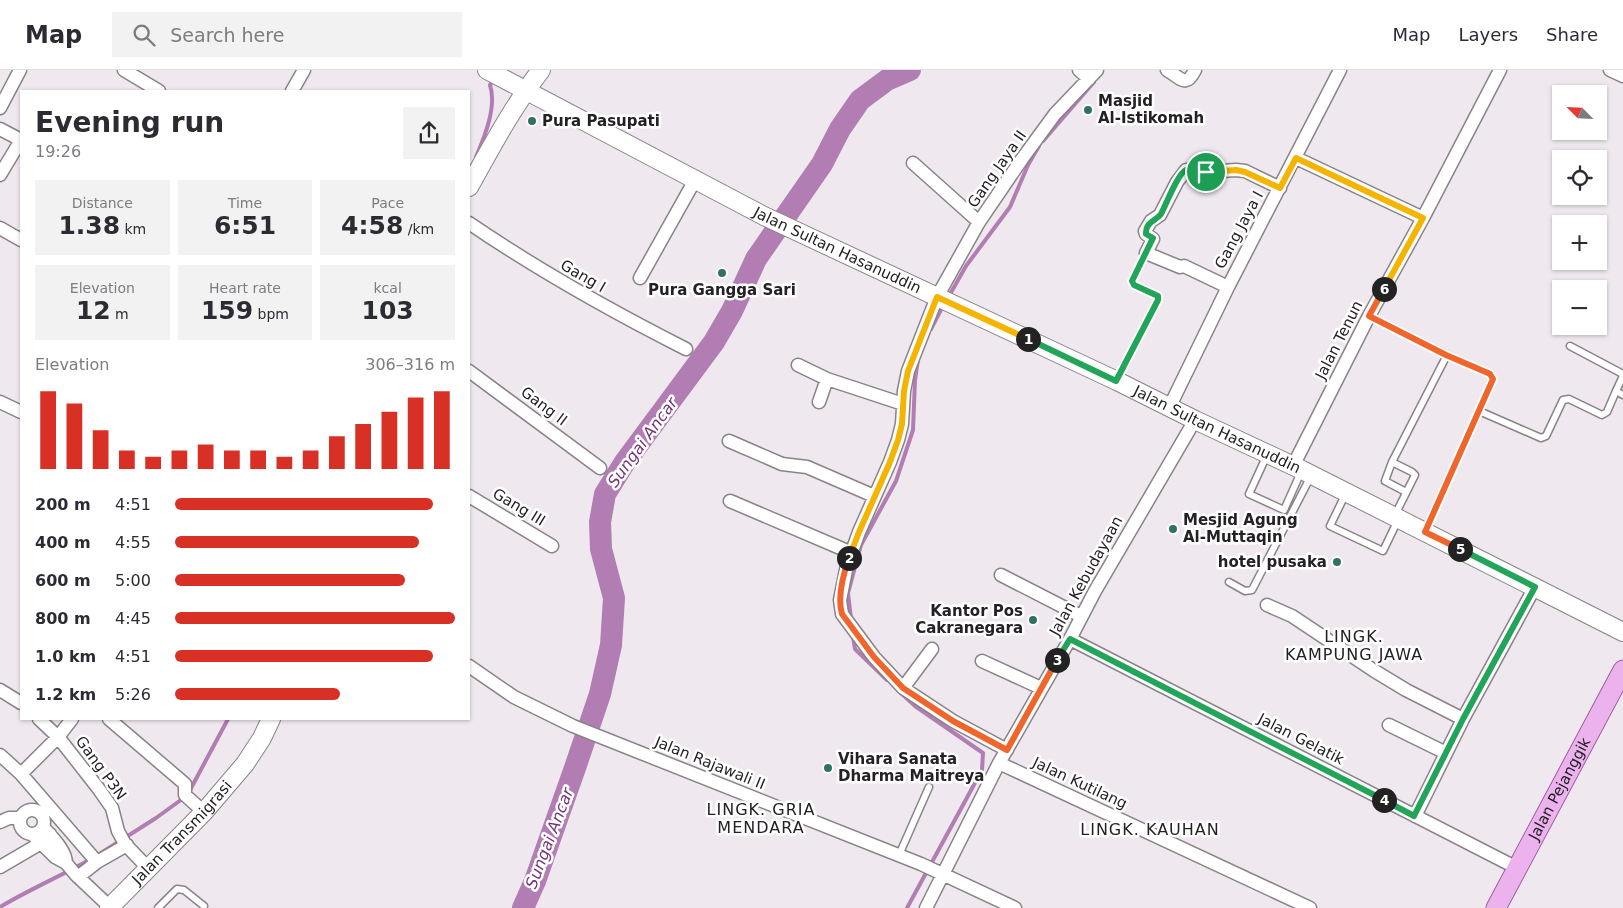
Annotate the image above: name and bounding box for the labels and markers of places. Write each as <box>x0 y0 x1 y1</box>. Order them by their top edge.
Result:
place label: Masjid Al-Istikomah <box>1098 92 1204 127</box>
marker: Masjid Al-Istikomah <box>1082 104 1094 116</box>
place label: Pura Pasupati <box>542 112 660 130</box>
marker: Pura Pasupati <box>526 115 538 127</box>
pin <box>1185 151 1227 193</box>
marker: Pura Gangga Sari <box>716 267 728 279</box>
pin: 6 <box>1372 276 1396 302</box>
place label: Pura Gangga Sari <box>648 281 796 299</box>
pin: 1 <box>1016 326 1040 352</box>
place label: Mesjid Agung Al-Muttaqin <box>1183 511 1298 546</box>
marker: Mesjid Agung Al-Muttaqin <box>1167 523 1179 535</box>
pin: 5 <box>1448 536 1472 562</box>
pin: 2 <box>836 546 862 570</box>
place label: hotel pusaka <box>1218 553 1327 571</box>
marker: hotel pusaka <box>1331 556 1343 568</box>
place label: Kantor Pos Cakranegara <box>915 602 1023 637</box>
marker: Kantor Pos Cakranegara <box>1027 614 1039 626</box>
pin: 3 <box>1044 648 1070 672</box>
place label: Vihara Sanata Dharma Maitreya <box>838 750 984 785</box>
marker: Vihara Sanata Dharma Maitreya <box>822 762 834 774</box>
pin: 4 <box>1372 788 1396 812</box>

